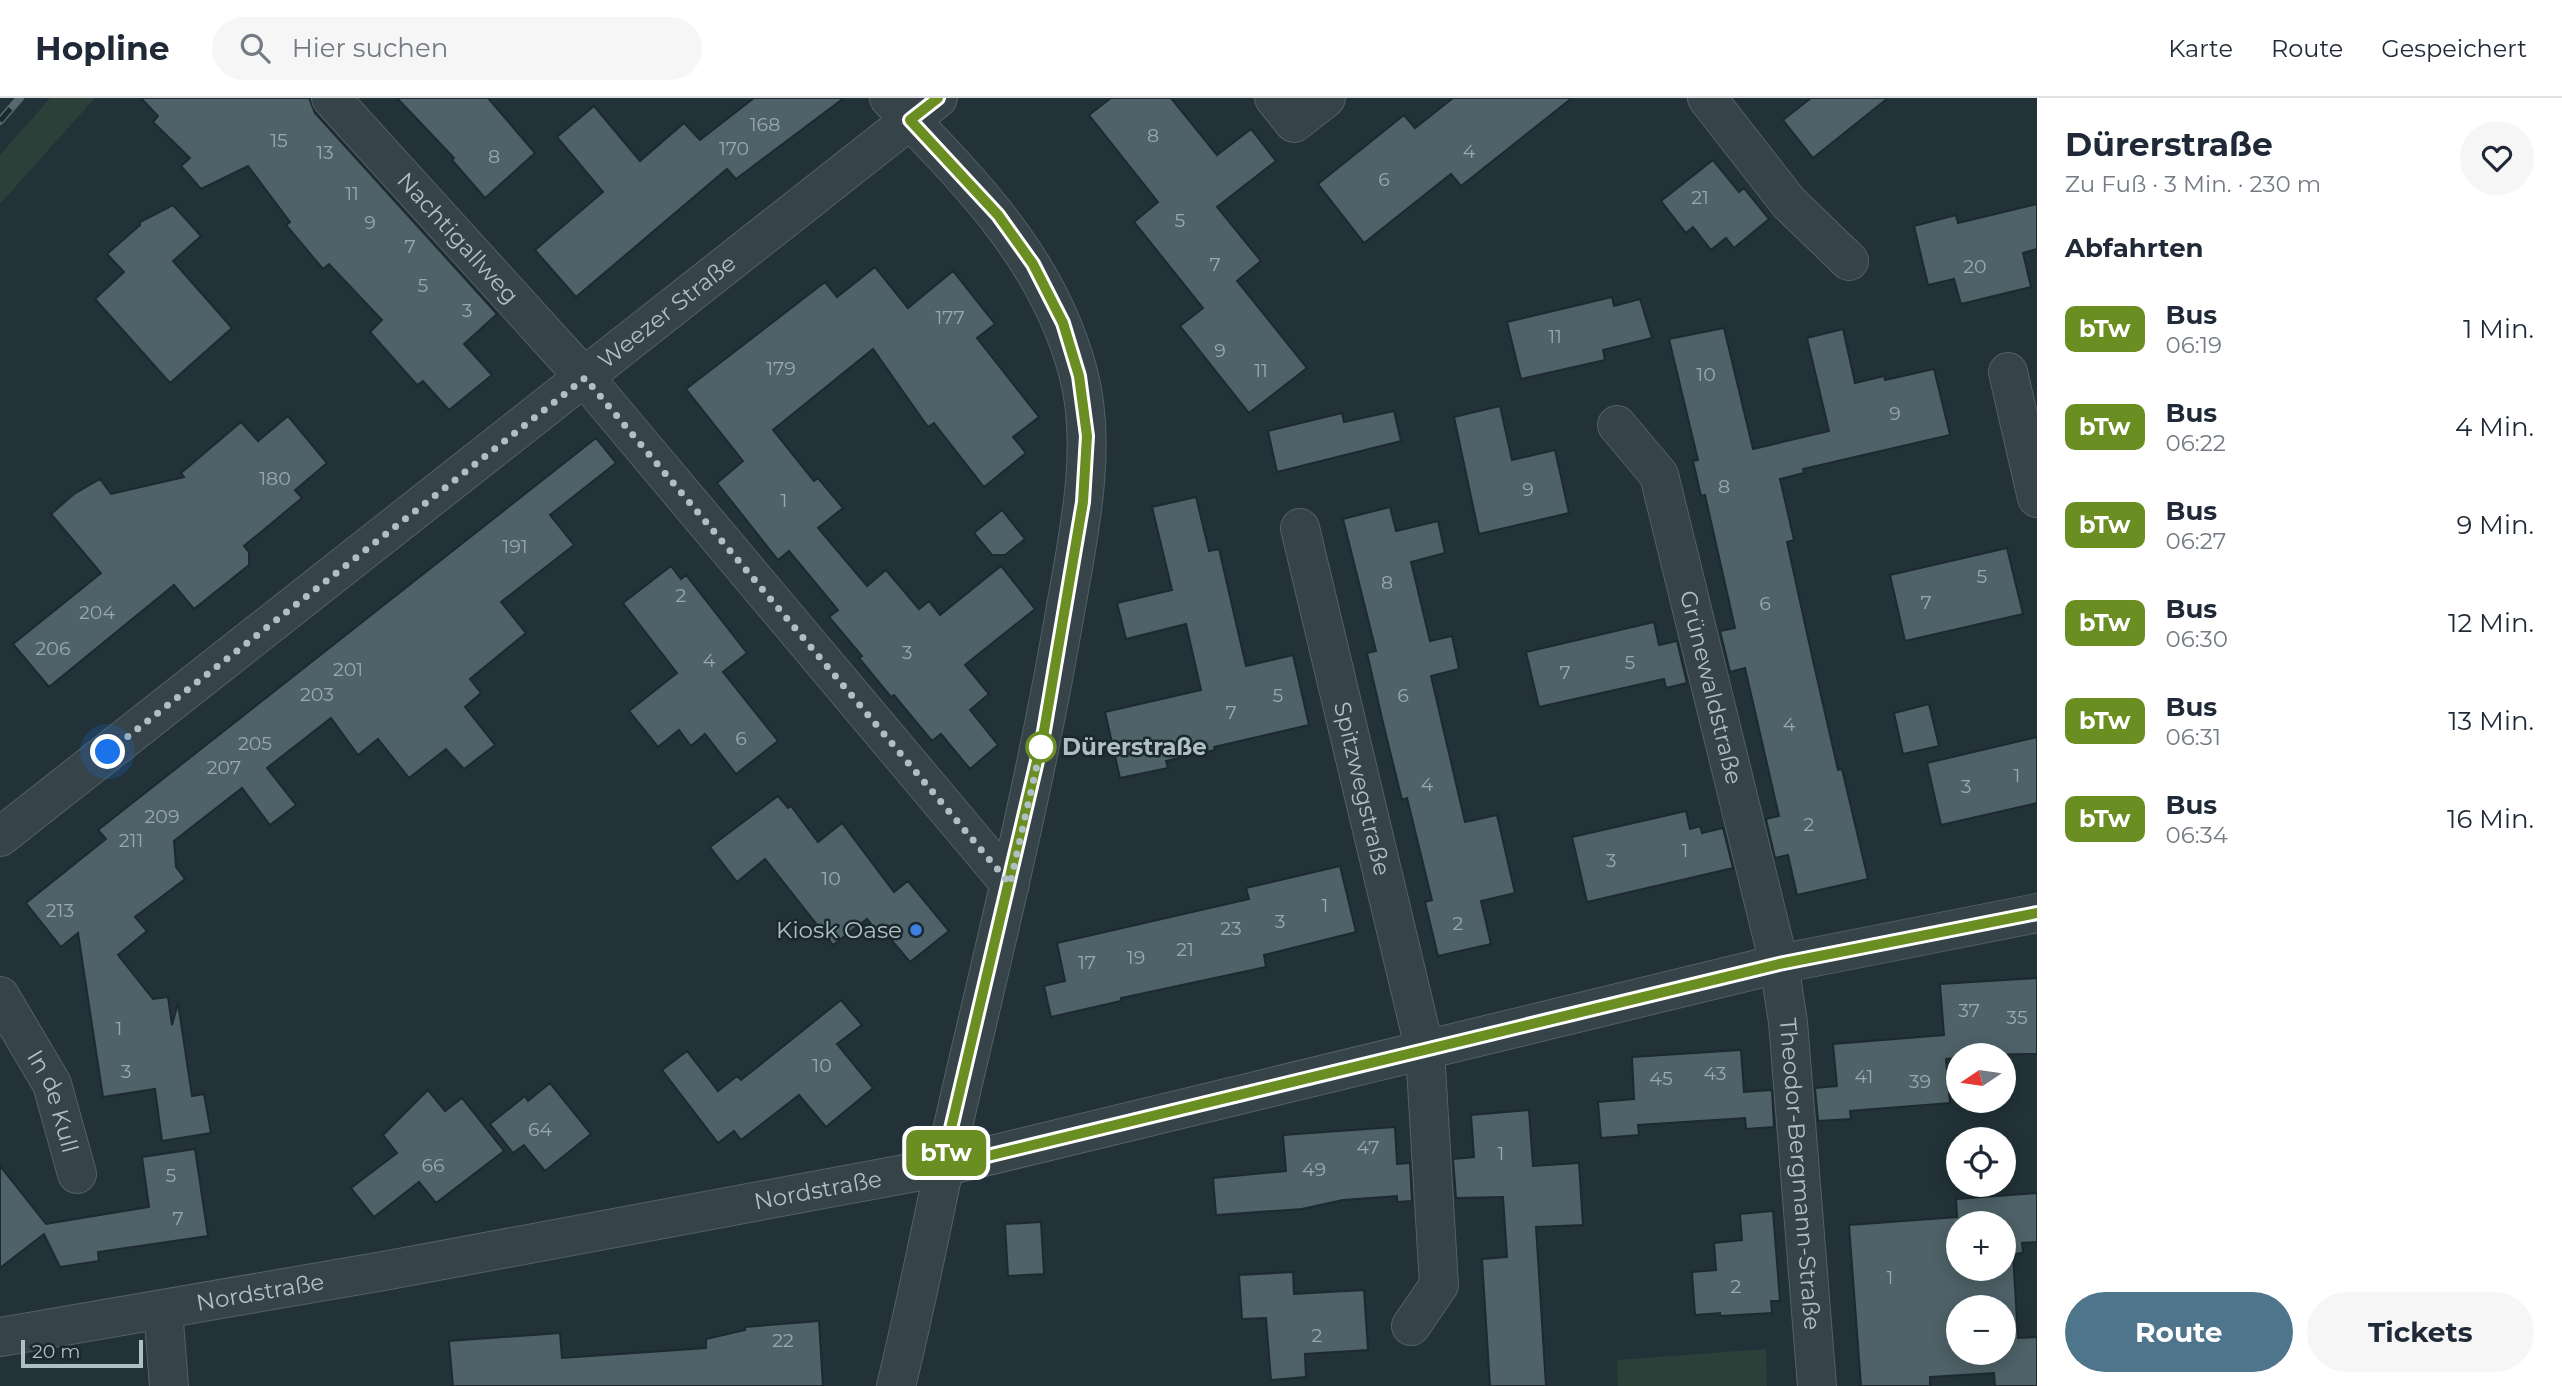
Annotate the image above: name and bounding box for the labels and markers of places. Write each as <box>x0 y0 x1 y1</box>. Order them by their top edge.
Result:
marker: Dürerstraße <box>1026 732 1056 762</box>
place label: Dürerstraße <box>1062 733 1207 761</box>
place label: Kiosk Oase <box>776 916 902 944</box>
marker: Kiosk Oase <box>908 922 924 938</box>

